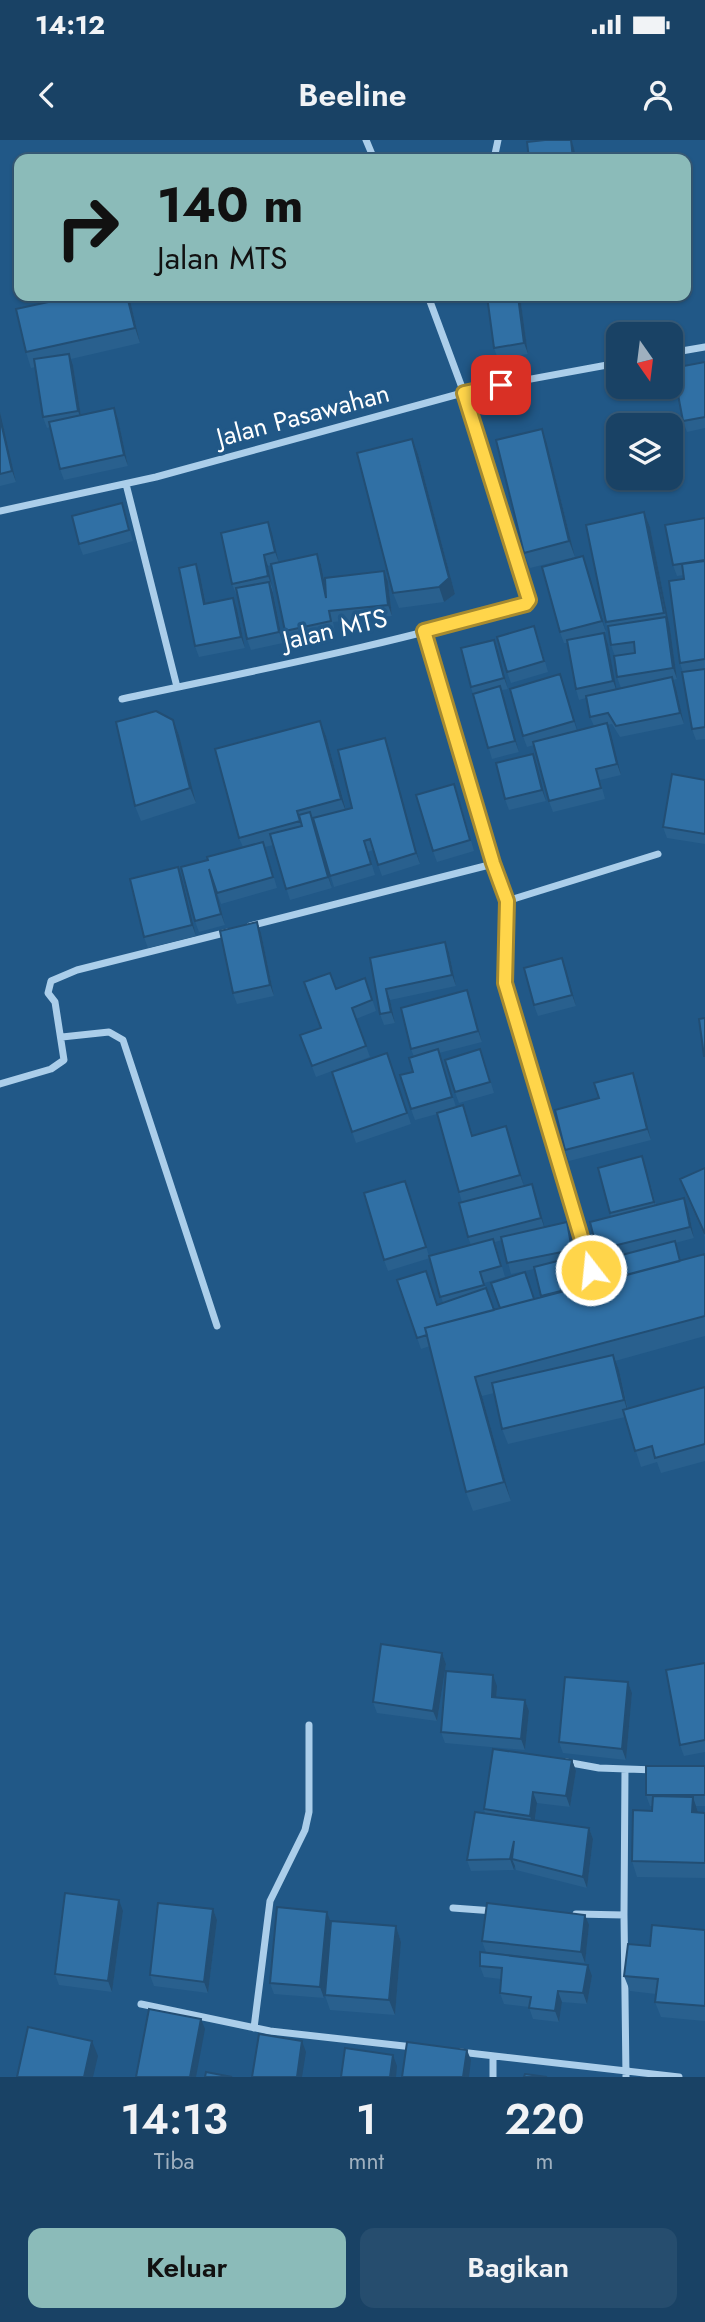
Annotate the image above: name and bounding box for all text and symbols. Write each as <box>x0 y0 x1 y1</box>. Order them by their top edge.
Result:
text: 14:12 <box>35 6 105 44</box>
text: Beeline <box>298 72 407 118</box>
icon: back <box>28 76 66 114</box>
icon: person <box>639 76 677 114</box>
text: 140 m <box>157 170 303 240</box>
icon: right <box>42 182 133 273</box>
text: Jalan MTS <box>157 235 288 281</box>
north arrow <box>606 322 682 399</box>
map controls <box>606 322 683 490</box>
pin <box>471 355 531 415</box>
icon: arrive <box>482 366 520 404</box>
street label: Jalan Pasawahan <box>209 374 394 457</box>
button: layers <box>606 413 683 490</box>
street label: Jalan MTS <box>276 599 391 660</box>
position arrow <box>554 1233 628 1307</box>
text: 14:13 <box>121 2089 228 2150</box>
text: 1 <box>356 2089 377 2150</box>
text: 220 <box>505 2089 584 2150</box>
text: Tiba <box>154 2144 195 2178</box>
text: mnt <box>348 2144 384 2178</box>
text: m <box>536 2144 553 2178</box>
button: Keluar <box>28 2228 346 2308</box>
button: Bagikan <box>360 2228 677 2308</box>

